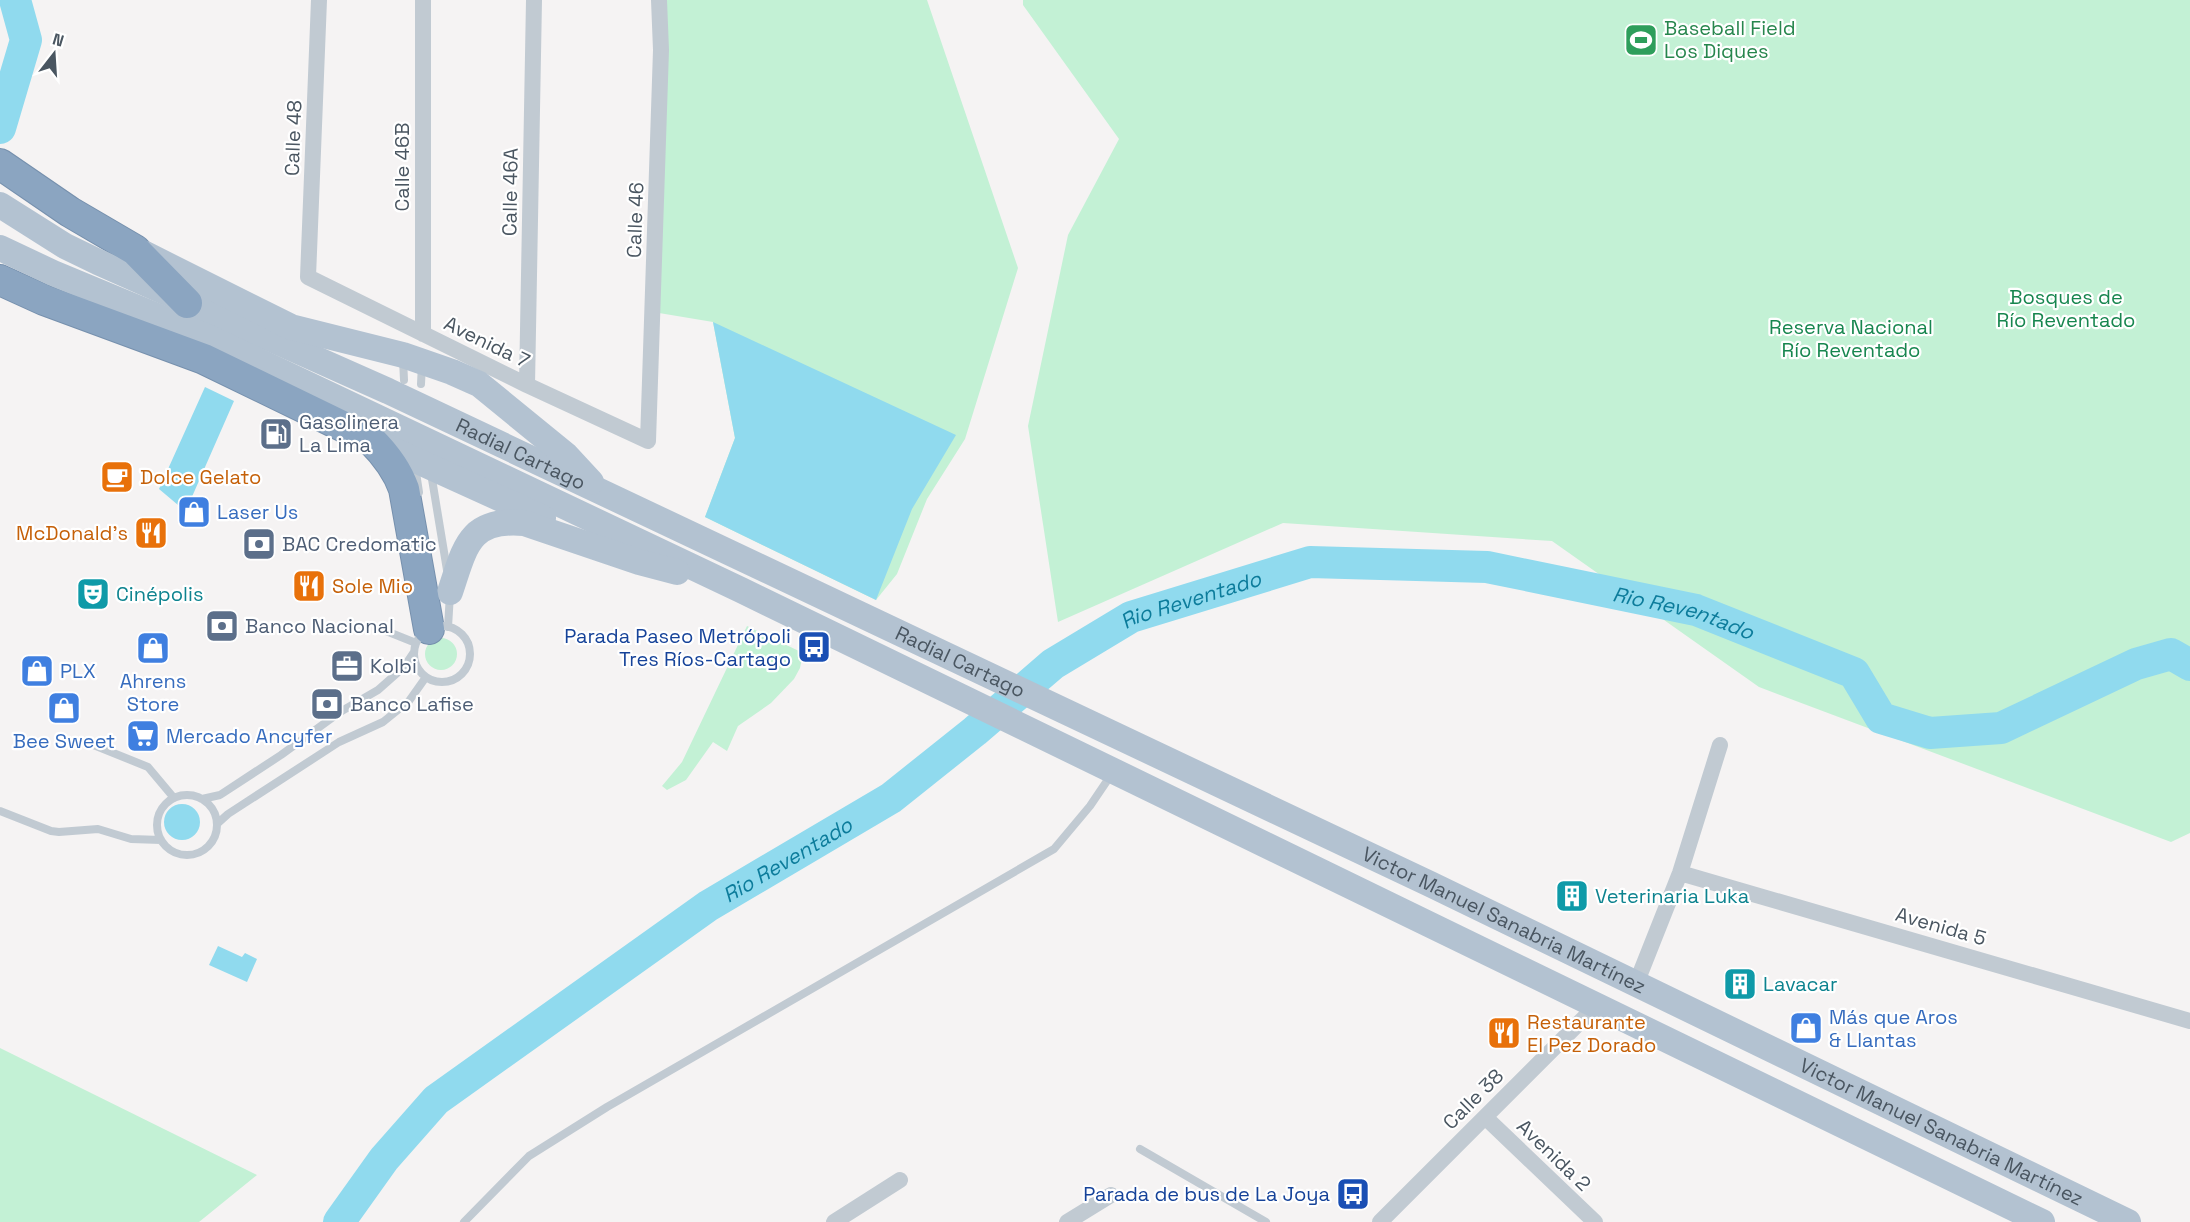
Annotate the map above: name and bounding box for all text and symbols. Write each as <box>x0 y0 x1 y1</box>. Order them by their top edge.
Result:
place label: Baseball Field Los Diques <box>1664 15 1796 64</box>
sports icon: Baseball Field Los Diques <box>1623 22 1659 58</box>
north arrow <box>24 24 84 84</box>
text: N <box>50 29 66 52</box>
street label: Calle 48 <box>279 100 307 176</box>
street label: Calle 46B <box>389 122 415 212</box>
street label: Calle 46A <box>496 147 524 236</box>
street label: Calle 46 <box>621 182 649 258</box>
park label: Bosques de Río Reventado <box>1997 284 2135 333</box>
street label: Avenida 7 <box>440 310 534 374</box>
park label: Reserva Nacional Río Reventado <box>1769 314 1933 363</box>
place label: Gasolinera La Lima <box>299 409 399 458</box>
street label: Radial Cartago <box>452 412 590 496</box>
fuel station icon: Gasolinera La Lima <box>258 416 294 452</box>
cafe icon: Dolce Gelato <box>99 459 135 495</box>
place label: Dolce Gelato <box>140 464 261 490</box>
shop icon: Laser Us <box>176 494 212 530</box>
place label: Laser Us <box>217 499 298 525</box>
restaurant icon: McDonald's <box>133 515 169 551</box>
place label: McDonald's <box>16 520 128 546</box>
bank icon: BAC Credomatic <box>241 526 277 562</box>
place label: BAC Credomatic <box>282 531 437 557</box>
water label: Rio Reventado <box>1115 564 1265 634</box>
restaurant icon: Sole Mio <box>291 568 327 604</box>
place label: Sole Mio <box>332 573 413 599</box>
theatre icon: Cinépolis <box>75 576 111 612</box>
water label: Rio Reventado <box>1610 580 1759 646</box>
place label: Cinépolis <box>116 581 203 607</box>
bank icon: Banco Nacional <box>204 608 240 644</box>
place label: Banco Nacional <box>245 613 394 639</box>
street label: Radial Cartago <box>891 620 1029 704</box>
place label: Parada Paseo Metrópoli Tres Ríos-Cartago <box>564 623 791 672</box>
bus stop icon: Parada Paseo Metrópoli Tres Ríos-Cartago <box>796 629 832 665</box>
shop icon: Ahrens Store <box>135 630 171 666</box>
office icon: Kolbi <box>329 648 365 684</box>
shop icon: PLX <box>19 653 55 689</box>
place label: Kolbi <box>370 653 417 679</box>
place label: PLX <box>60 658 96 684</box>
place label: Ahrens Store <box>120 668 186 717</box>
bank icon: Banco Lafise <box>309 686 345 722</box>
shop icon: Bee Sweet <box>46 690 82 726</box>
place label: Banco Lafise <box>350 691 474 717</box>
supermarket icon: Mercado Ancyfer <box>125 718 161 754</box>
place label: Mercado Ancyfer <box>166 723 332 749</box>
place label: Bee Sweet <box>13 728 115 754</box>
water label: Rio Reventado <box>717 810 858 908</box>
street label: Victor Manuel Sanabria Martínez <box>1358 841 1650 1000</box>
building icon: Veterinaria Luka <box>1554 878 1590 914</box>
place label: Veterinaria Luka <box>1595 883 1749 909</box>
street label: Avenida 5 <box>1893 901 1989 951</box>
building icon: Lavacar <box>1722 966 1758 1002</box>
place label: Lavacar <box>1763 971 1838 997</box>
place label: Más que Aros & Llantas <box>1829 1004 1958 1053</box>
place label: Restaurante El Pez Dorado <box>1527 1009 1656 1058</box>
shop icon: Más que Aros & Llantas <box>1788 1010 1824 1046</box>
restaurant icon: Restaurante El Pez Dorado <box>1486 1015 1522 1051</box>
street label: Victor Manuel Sanabria Martínez <box>1795 1052 2088 1211</box>
street label: Calle 38 <box>1437 1063 1509 1135</box>
street label: Avenida 2 <box>1511 1113 1597 1197</box>
bus stop icon: Parada de bus de La Joya <box>1335 1176 1371 1212</box>
place label: Parada de bus de La Joya <box>1083 1181 1330 1207</box>

